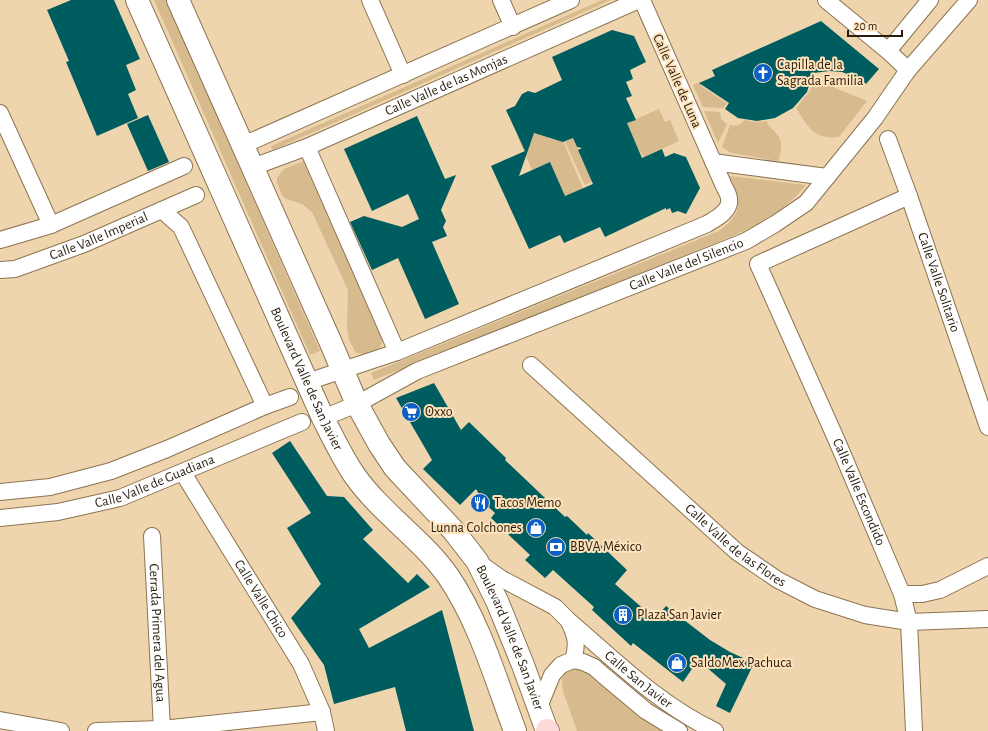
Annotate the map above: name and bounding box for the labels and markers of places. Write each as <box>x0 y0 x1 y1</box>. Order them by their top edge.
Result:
place label: Capilla de la Sagrada Familia <box>777 58 864 88</box>
church icon: Capilla de la Sagrada Familia <box>752 62 774 84</box>
supermarket icon: Oxxo <box>400 401 422 423</box>
place label: Oxxo <box>425 405 453 419</box>
restaurant icon: Tacos Memo <box>469 492 491 514</box>
place label: Tacos Memo <box>494 496 562 510</box>
shop icon: Lunna Colchones <box>525 517 547 539</box>
place label: Lunna Colchones <box>431 521 522 535</box>
bank icon: BBVA México <box>545 536 567 558</box>
place label: BBVA México <box>570 540 642 554</box>
building icon: Plaza San Javier <box>612 604 634 626</box>
place label: Plaza San Javier <box>637 608 722 622</box>
shop icon: SaldoMex Pachuca <box>666 652 688 674</box>
place label: SaldoMex Pachuca <box>691 656 792 670</box>

